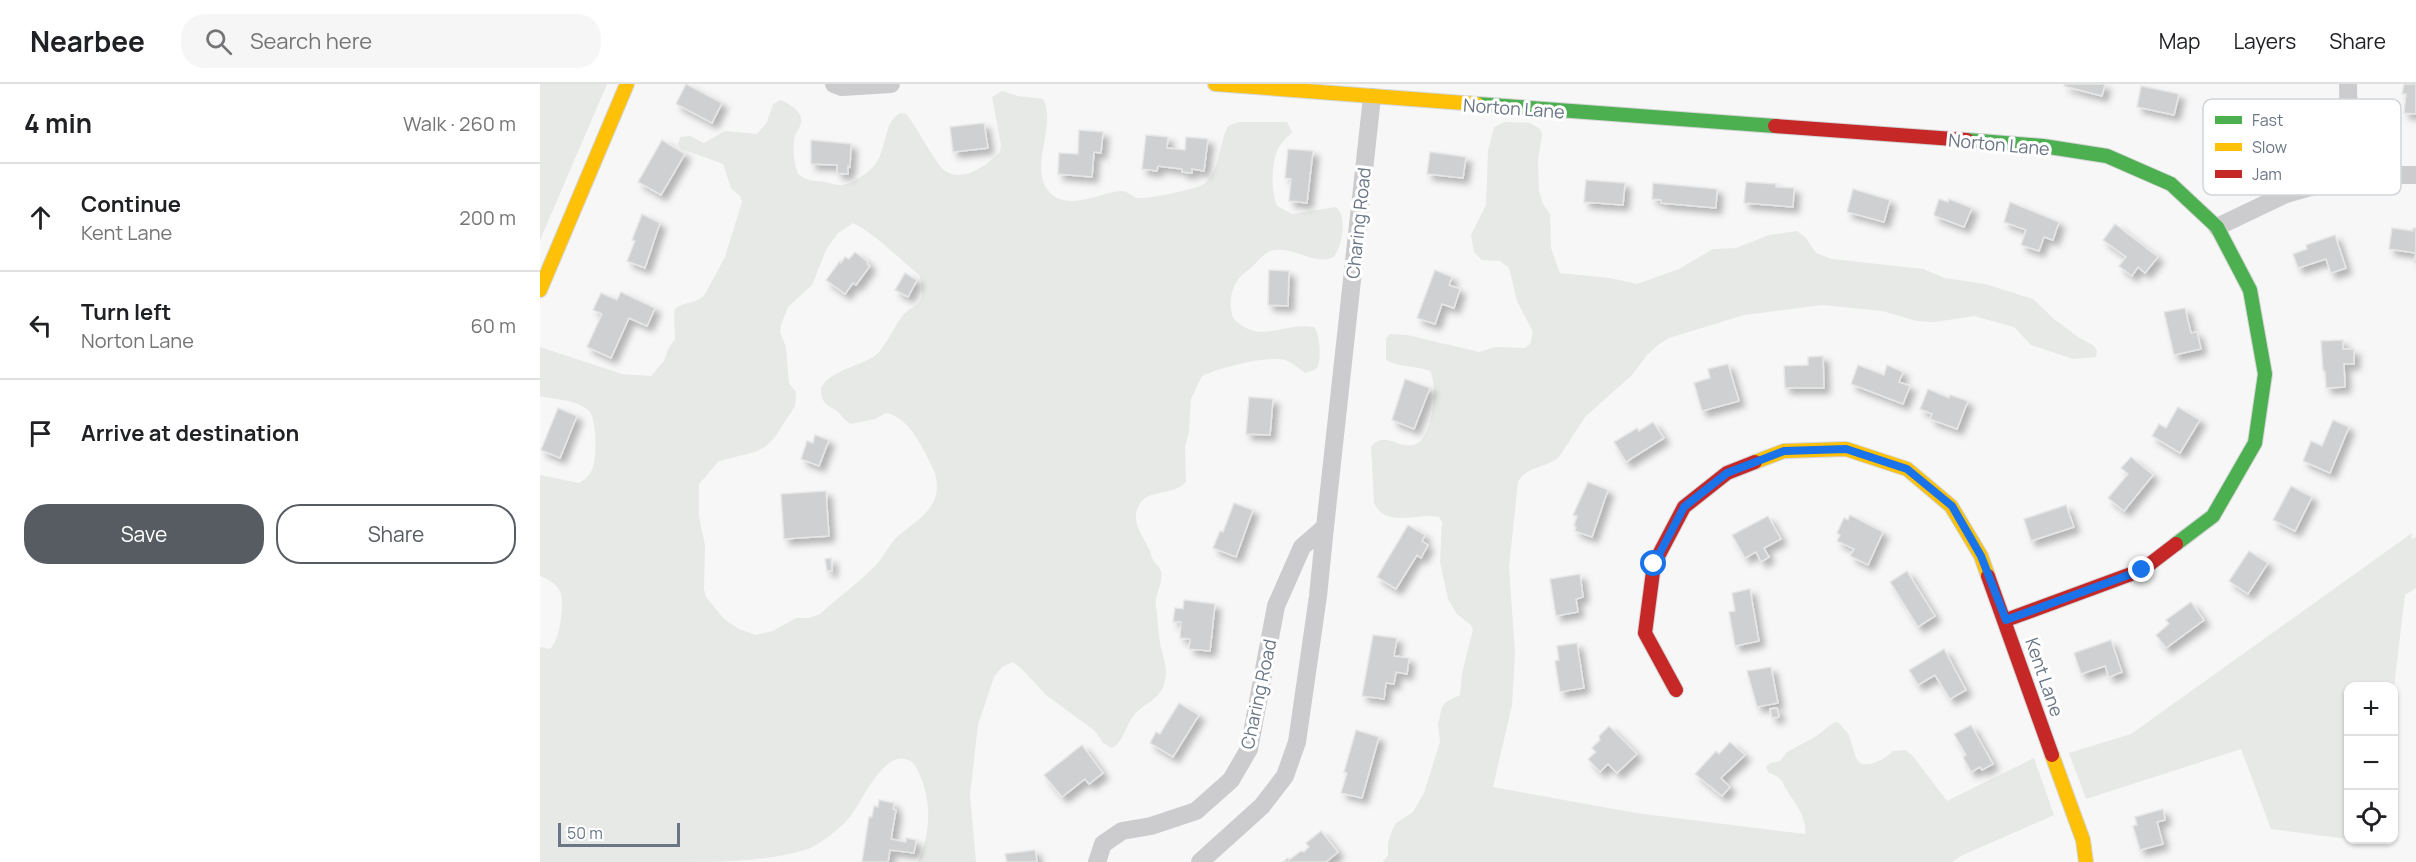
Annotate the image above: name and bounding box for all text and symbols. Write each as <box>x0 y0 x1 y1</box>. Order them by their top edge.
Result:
search box <box>181 14 601 68</box>
text: Nearbee <box>30 22 145 60</box>
icon: search <box>202 25 235 58</box>
text: Search here <box>250 26 372 56</box>
text: Map <box>2159 27 2200 55</box>
text: Layers <box>2233 27 2296 55</box>
text: Share <box>2329 27 2386 55</box>
street label: Norton Lane <box>1462 92 1566 124</box>
legend <box>2203 99 2401 195</box>
text: 4 min <box>24 105 92 141</box>
text: Fast <box>2252 109 2283 131</box>
text: Walk · 260 m <box>403 110 516 137</box>
street label: Norton Lane <box>1947 128 2051 160</box>
text: Slow <box>2252 136 2287 158</box>
text: Jam <box>2252 163 2282 185</box>
street label: Charing Road <box>1340 166 1376 280</box>
text: Continue <box>81 189 181 219</box>
icon: ahead <box>24 201 57 234</box>
text: 200 m <box>459 204 516 231</box>
text: Kent Lane <box>81 219 172 246</box>
text: Turn left <box>81 297 171 327</box>
icon: left <box>24 309 57 342</box>
text: 60 m <box>470 312 516 339</box>
text: Norton Lane <box>81 327 194 354</box>
icon: arrive <box>24 417 57 450</box>
text: Arrive at destination <box>81 418 299 448</box>
button: Save <box>24 504 264 564</box>
button: Share <box>276 504 516 564</box>
route start <box>1640 550 1666 576</box>
route end <box>2128 556 2154 582</box>
street label: Kent Lane <box>2020 634 2070 720</box>
street label: Charing Road <box>1235 637 1281 751</box>
map controls <box>2344 682 2398 844</box>
button: + <box>2344 682 2398 736</box>
button: − <box>2344 736 2398 790</box>
button: locate <box>2344 790 2398 844</box>
scale bar <box>558 820 680 848</box>
text: 50 m <box>567 822 603 844</box>

